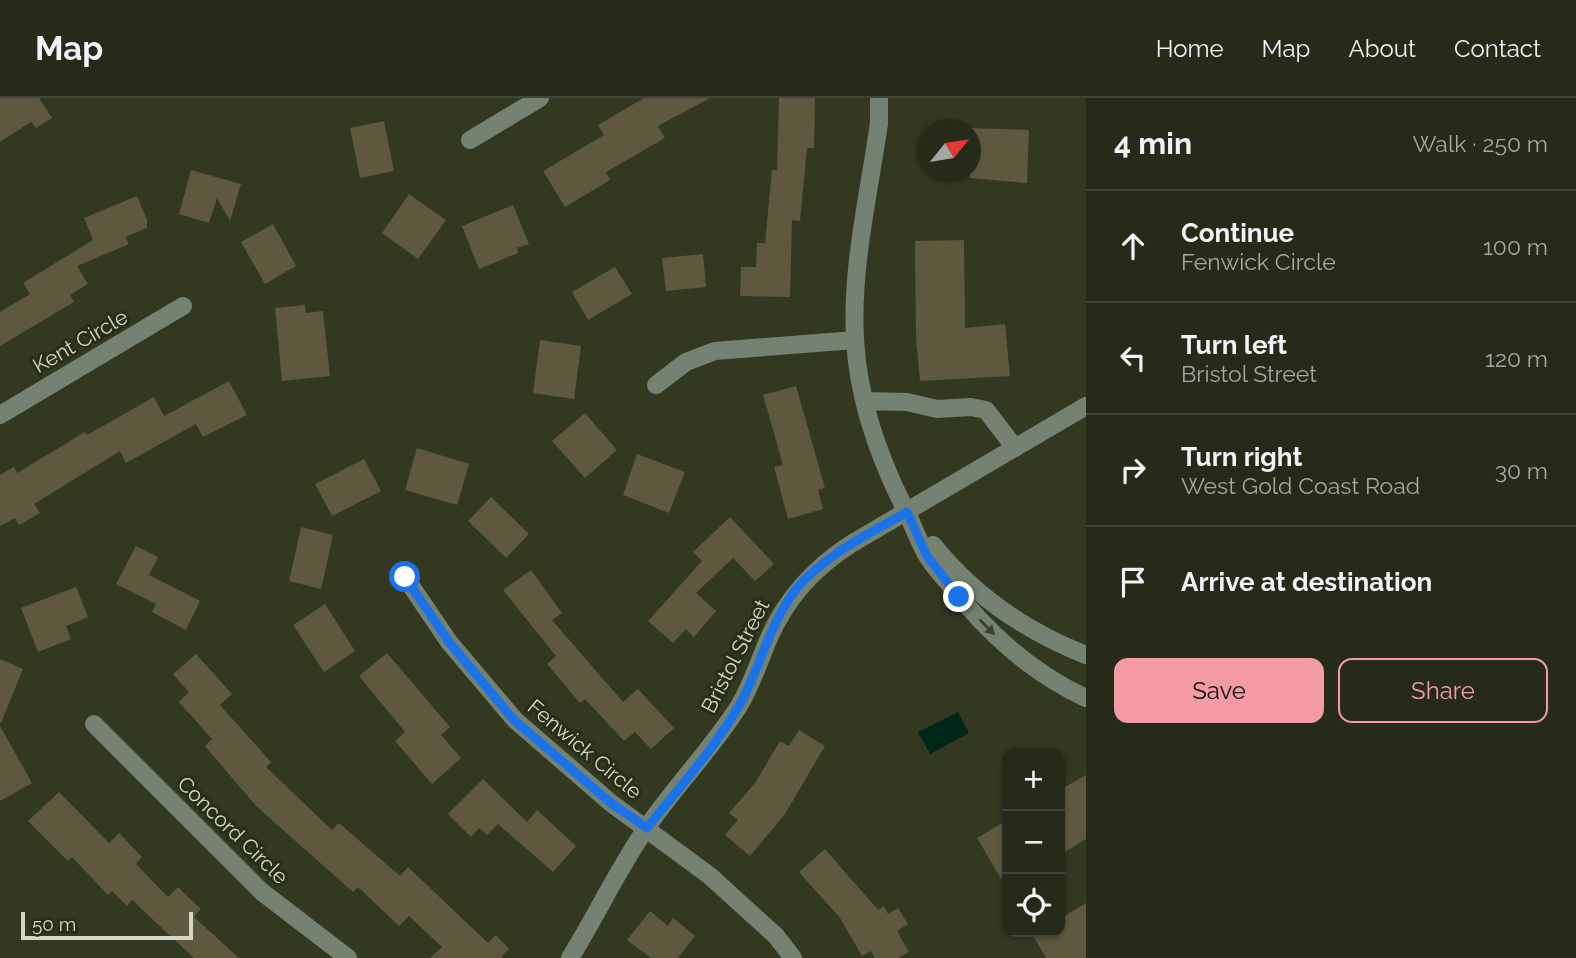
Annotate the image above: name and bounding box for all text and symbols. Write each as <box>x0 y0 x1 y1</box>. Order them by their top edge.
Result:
text: Map <box>35 29 103 68</box>
text: Home <box>1156 34 1224 63</box>
text: Map <box>1262 34 1310 63</box>
text: About <box>1348 34 1416 63</box>
text: Contact <box>1454 34 1541 63</box>
north arrow <box>918 119 981 182</box>
text: 4 min <box>1114 126 1192 161</box>
text: Walk · 250 m <box>1413 130 1548 157</box>
text: Continue <box>1181 218 1294 248</box>
icon: ahead <box>1114 227 1152 265</box>
text: 100 m <box>1483 233 1548 260</box>
text: Fenwick Circle <box>1181 248 1336 275</box>
street label: Kent Circle <box>28 304 132 378</box>
text: Turn left <box>1181 330 1287 360</box>
icon: left <box>1114 339 1152 377</box>
text: 120 m <box>1485 345 1548 372</box>
text: Bristol Street <box>1181 360 1317 387</box>
text: Turn right <box>1181 442 1302 472</box>
icon: right <box>1114 451 1152 489</box>
text: 30 m <box>1495 457 1548 484</box>
text: West Gold Coast Road <box>1181 472 1420 499</box>
route start <box>389 561 420 592</box>
icon: arrive <box>1114 563 1152 601</box>
text: Arrive at destination <box>1181 567 1432 597</box>
route end <box>943 581 974 612</box>
street label: Bristol Street <box>696 595 774 717</box>
one-way arrow <box>979 619 996 636</box>
button: Save <box>1114 658 1324 723</box>
button: Share <box>1338 658 1548 723</box>
street label: Fenwick Circle <box>523 694 647 804</box>
map controls <box>1002 748 1065 937</box>
button: + <box>1002 748 1065 811</box>
street label: Concord Circle <box>172 771 294 889</box>
button: − <box>1002 811 1065 874</box>
button: locate <box>1002 874 1065 937</box>
scale bar <box>21 909 192 941</box>
text: 50 m <box>32 913 76 935</box>

